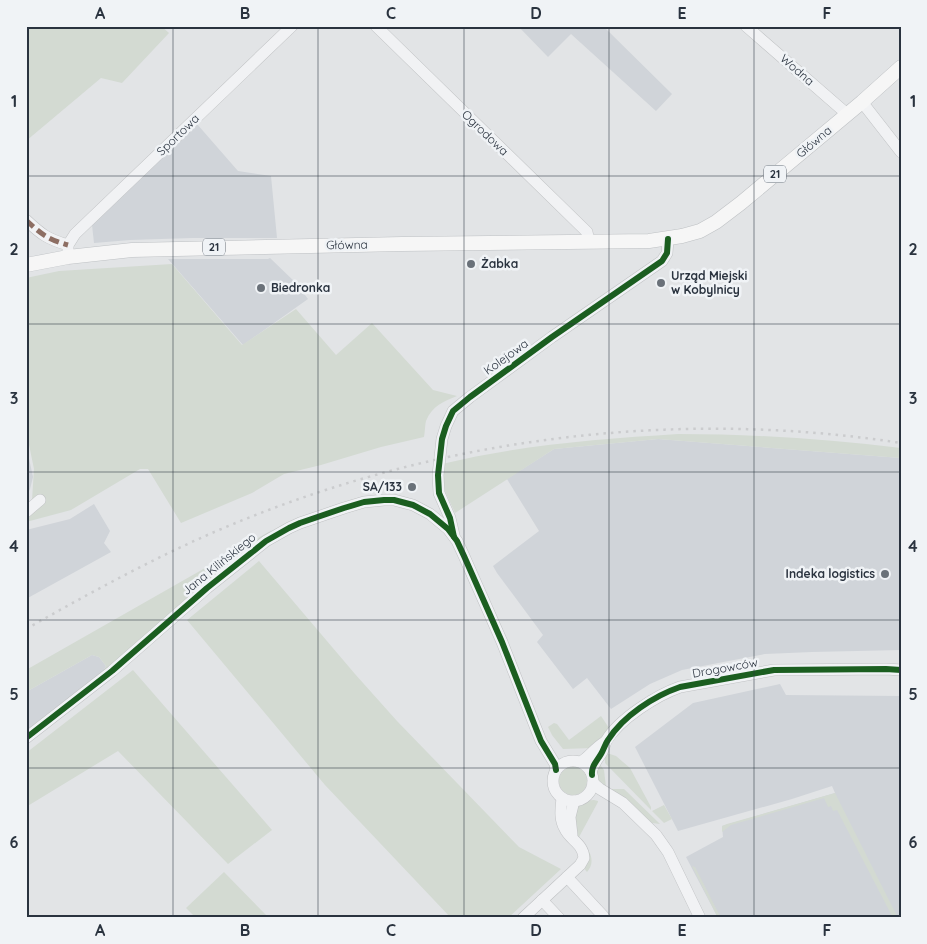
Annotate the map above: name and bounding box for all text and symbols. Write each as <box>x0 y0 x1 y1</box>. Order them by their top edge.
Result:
text: A <box>95 3 106 23</box>
text: B <box>240 3 250 23</box>
text: C <box>386 3 396 23</box>
text: D <box>530 3 542 23</box>
text: E <box>677 3 687 23</box>
text: F <box>823 3 832 23</box>
street label: Wodna <box>777 51 817 88</box>
text: 1 <box>11 91 17 111</box>
text: 1 <box>910 91 916 111</box>
street label: Ogrodowa <box>459 107 512 159</box>
street label: Sportowa <box>153 111 202 159</box>
street label: Główna <box>793 123 834 161</box>
road number: 21 <box>764 165 786 182</box>
street label: Główna <box>326 237 368 252</box>
road number: 21 <box>203 238 225 256</box>
text: 2 <box>9 239 19 259</box>
text: 2 <box>908 239 918 259</box>
place label: Żabka <box>481 256 518 271</box>
marker: Żabka <box>465 258 477 270</box>
place label: Urząd Miejski w Kobylnicy <box>671 268 748 297</box>
marker: Urząd Miejski w Kobylnicy <box>655 277 667 289</box>
place label: Biedronka <box>271 280 330 295</box>
marker: Biedronka <box>255 282 267 294</box>
street label: Kolejowa <box>481 335 531 378</box>
text: 3 <box>10 388 18 408</box>
text: 3 <box>909 388 917 408</box>
place label: SA/133 <box>363 479 402 494</box>
marker: SA/133 <box>406 481 418 493</box>
street label: Jana Kilińskiego <box>179 529 259 598</box>
text: 4 <box>9 536 19 556</box>
text: 4 <box>908 536 918 556</box>
place label: Indeka logistics <box>786 566 875 581</box>
marker: Indeka logistics <box>879 568 891 580</box>
street label: Drogowców <box>691 654 759 681</box>
text: 5 <box>9 684 19 704</box>
text: 5 <box>908 684 918 704</box>
text: 6 <box>10 832 19 852</box>
text: 6 <box>909 832 918 852</box>
text: A <box>95 920 106 940</box>
text: B <box>240 920 250 940</box>
text: C <box>386 920 396 940</box>
text: D <box>530 920 542 940</box>
text: E <box>677 920 687 940</box>
text: F <box>823 920 832 940</box>

